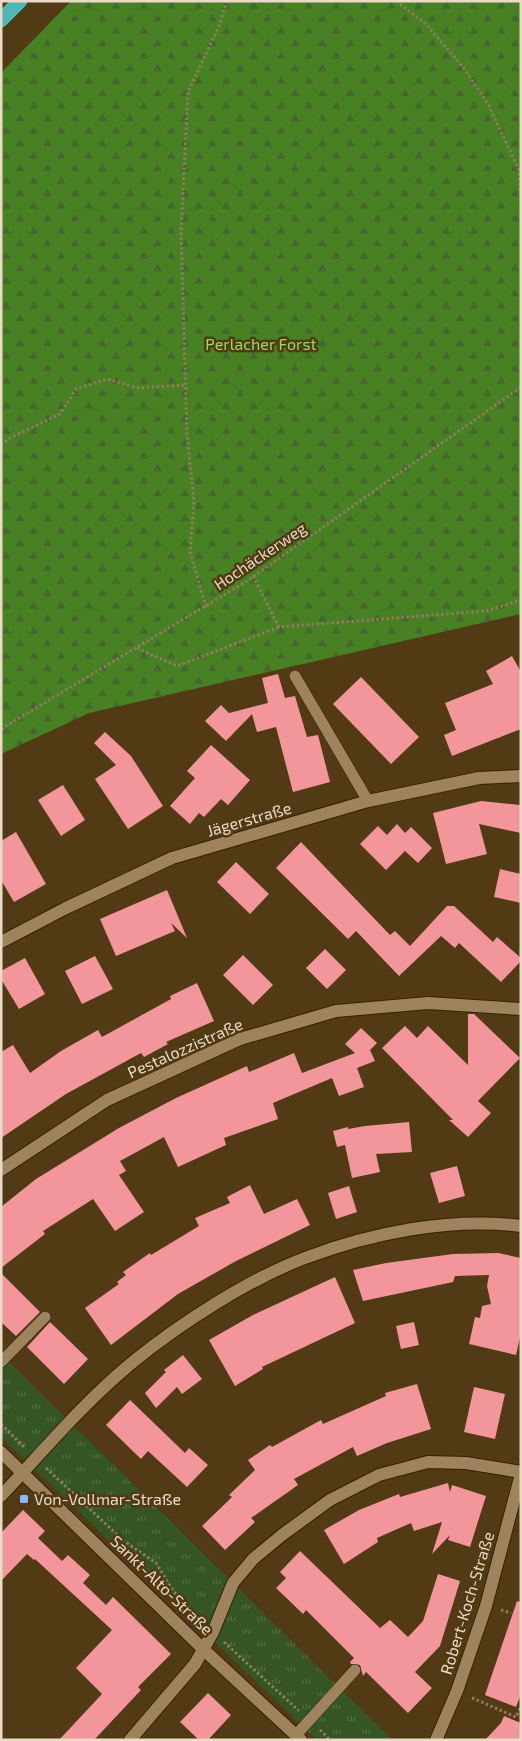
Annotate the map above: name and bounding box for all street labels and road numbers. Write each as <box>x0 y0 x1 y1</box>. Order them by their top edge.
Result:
street label: Hochäckerweg <box>210 518 309 593</box>
street label: Jägerstraße <box>204 797 293 840</box>
street label: Pestalozzistraße <box>124 1014 245 1081</box>
street label: Robert-Koch-Straße <box>436 1529 497 1677</box>
street label: Sankt-Alto-Straße <box>107 1531 217 1638</box>

